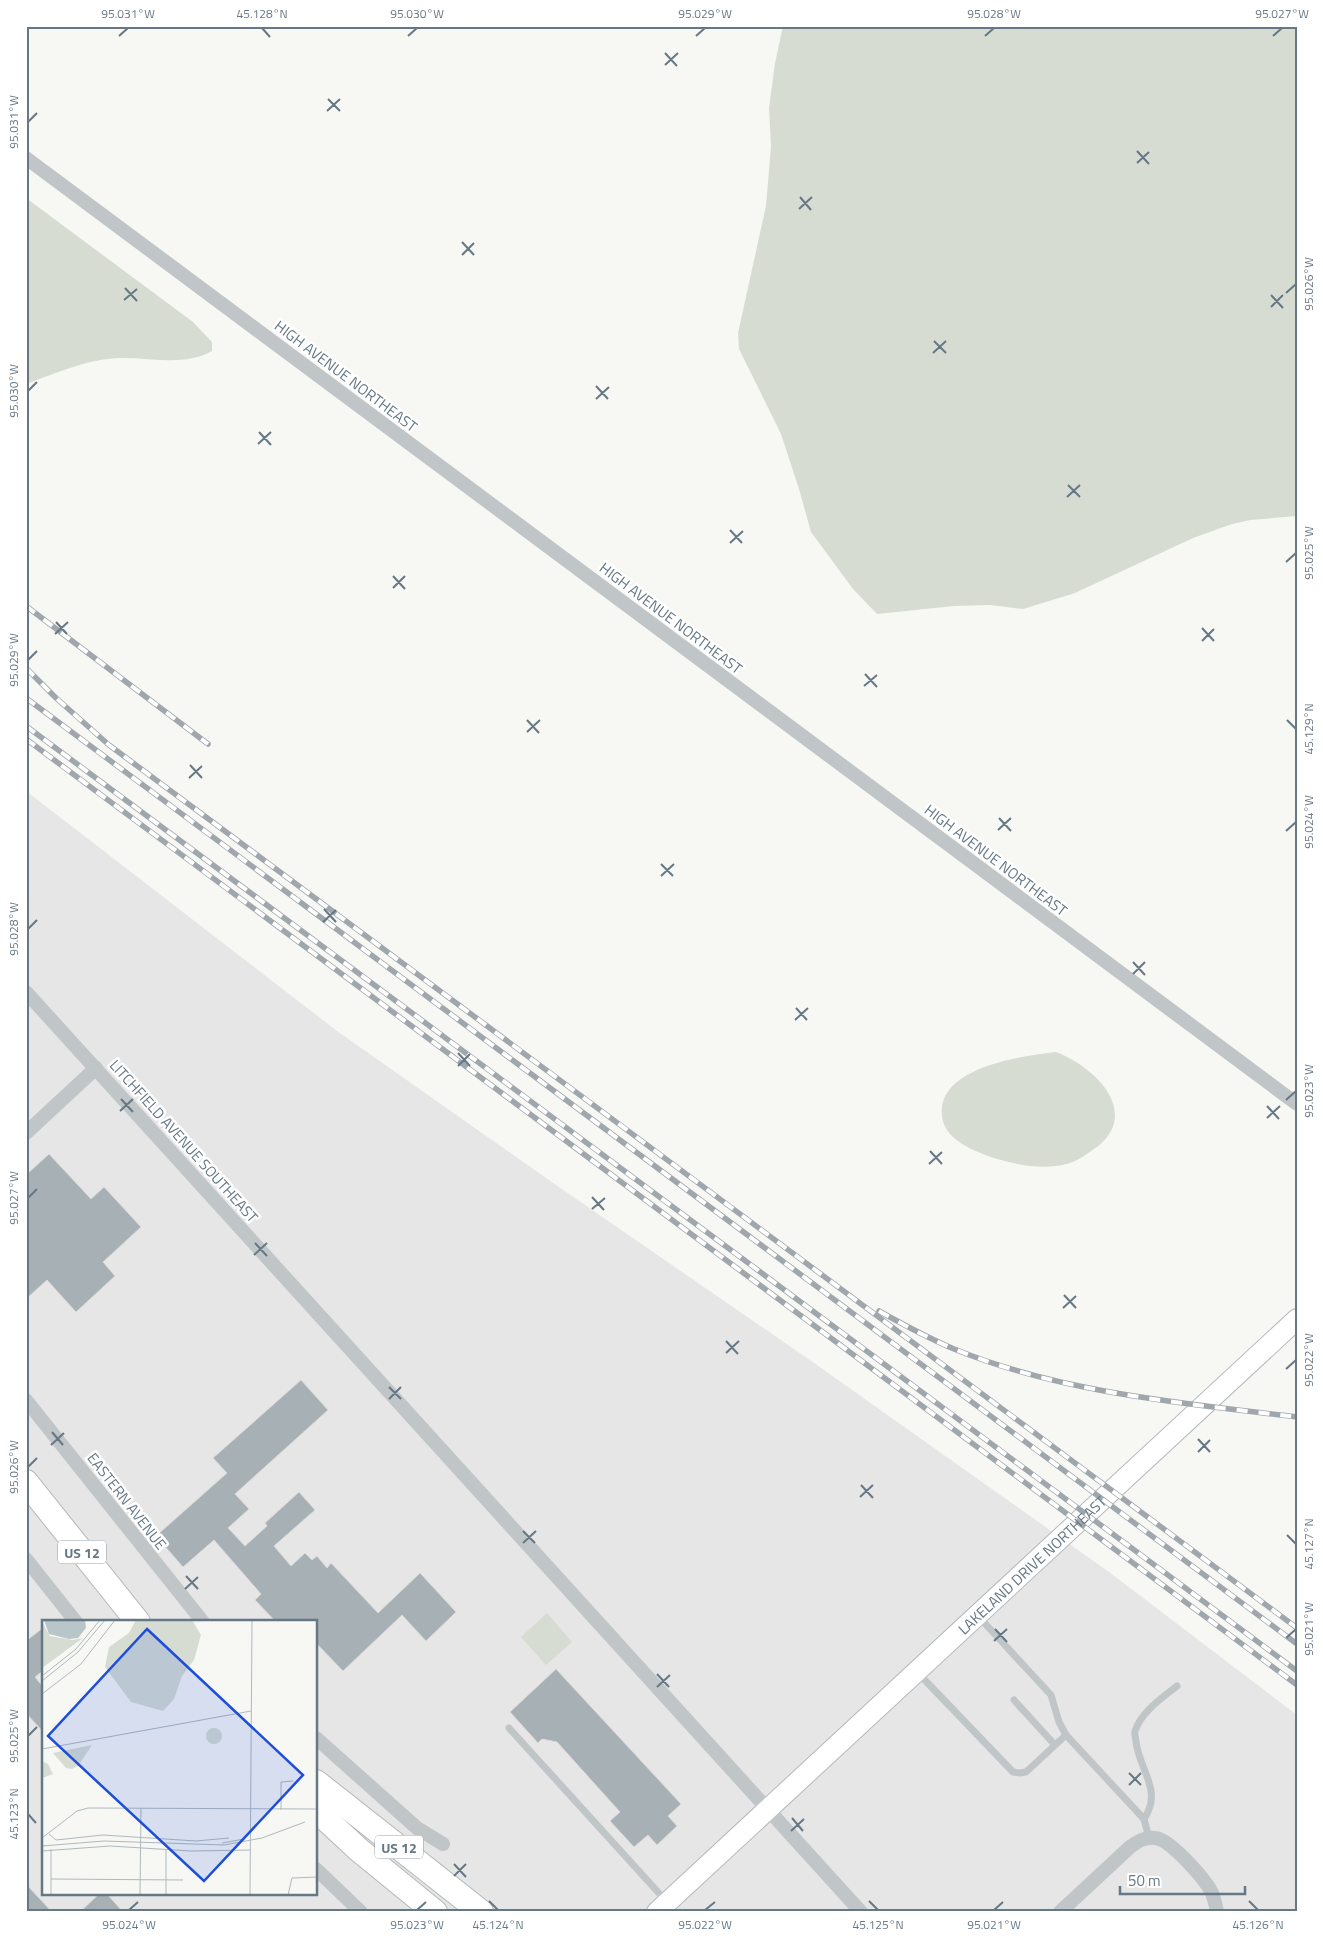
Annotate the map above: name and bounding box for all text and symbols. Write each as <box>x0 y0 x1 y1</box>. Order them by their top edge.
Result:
text: 95.031°W <box>101 4 155 23</box>
text: 45.128°N <box>236 4 288 23</box>
text: 95.030°W <box>390 4 444 23</box>
text: 95.029°W <box>678 4 732 23</box>
text: 95.028°W <box>967 4 1021 23</box>
text: 95.027°W <box>1255 4 1309 23</box>
text: 95.031°W <box>4 95 23 149</box>
text: 95.026°W <box>1299 257 1318 311</box>
street label: HIGH AVENUE NORTHEAST <box>270 315 422 438</box>
text: 95.030°W <box>4 364 23 418</box>
text: 95.025°W <box>1299 526 1318 580</box>
street label: HIGH AVENUE NORTHEAST <box>595 557 747 680</box>
text: 95.029°W <box>4 633 23 687</box>
text: 45.129°N <box>1299 703 1318 755</box>
text: 95.024°W <box>1299 795 1318 849</box>
street label: HIGH AVENUE NORTHEAST <box>920 799 1072 922</box>
text: 95.028°W <box>4 902 23 956</box>
street label: LITCHFIELD AVENUE SOUTHEAST <box>104 1054 264 1228</box>
text: 95.023°W <box>1299 1064 1318 1118</box>
text: 95.027°W <box>4 1171 23 1225</box>
text: 95.022°W <box>1299 1333 1318 1387</box>
text: 95.026°W <box>4 1440 23 1494</box>
street label: EASTERN AVENUE <box>82 1448 172 1554</box>
street label: LAKELAND DRIVE NORTHEAST <box>952 1490 1111 1640</box>
text: 45.127°N <box>1299 1518 1318 1570</box>
road number: US 12 <box>58 1540 106 1564</box>
text: 95.021°W <box>1299 1602 1318 1656</box>
inset map <box>42 1620 318 1896</box>
text: 95.025°W <box>4 1709 23 1763</box>
text: 45.123°N <box>4 1788 23 1840</box>
road number: US 12 <box>375 1835 423 1858</box>
scale bar <box>1120 1863 1246 1895</box>
text: 50 m <box>1128 1869 1161 1892</box>
text: 95.024°W <box>102 1915 156 1934</box>
text: 95.023°W <box>390 1915 444 1934</box>
text: 45.124°N <box>472 1915 524 1934</box>
text: 95.022°W <box>678 1915 732 1934</box>
text: 45.125°N <box>852 1915 904 1934</box>
text: 95.021°W <box>967 1915 1021 1934</box>
text: 45.126°N <box>1232 1915 1284 1934</box>

